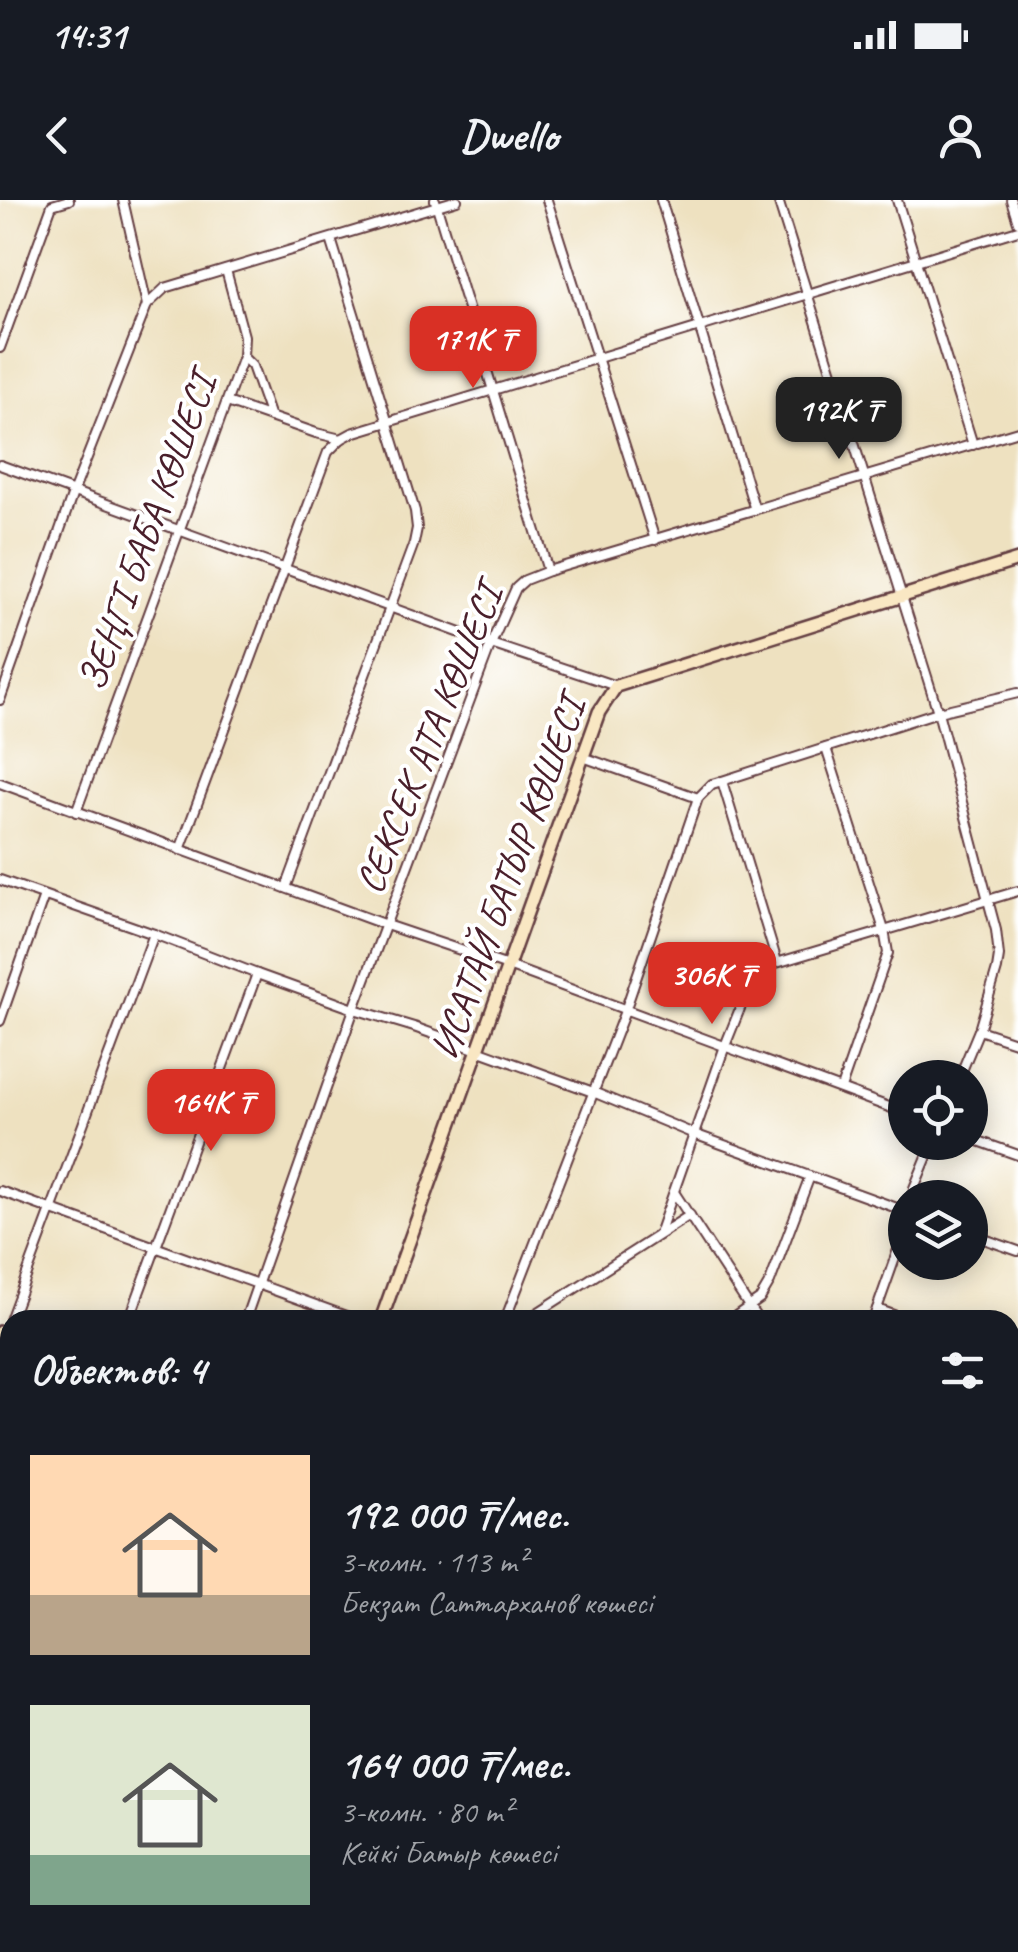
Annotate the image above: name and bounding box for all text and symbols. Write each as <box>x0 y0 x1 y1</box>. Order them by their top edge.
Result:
text: 14:31 <box>50 12 126 59</box>
text: Dwello <box>460 107 558 164</box>
icon: back <box>30 108 85 163</box>
icon: person <box>933 108 988 163</box>
pin: 171K ₸ <box>392 306 554 391</box>
text: 171K ₸ <box>432 318 514 359</box>
street label: ЗЕҢГІ БАБА КӨШЕСІ <box>67 358 231 697</box>
pin: 192K ₸ <box>758 377 920 462</box>
text: 192K ₸ <box>798 389 880 430</box>
street label: СЕКСЕК АТА КӨШЕСІ <box>344 569 517 901</box>
street label: ИСАТАЙ БАТЫР КӨШЕСІ <box>419 682 600 1065</box>
pin: 306K ₸ <box>631 942 793 1027</box>
text: 306K ₸ <box>670 954 754 995</box>
map controls <box>888 1060 988 1280</box>
button: locate <box>888 1060 988 1160</box>
pin: 164K ₸ <box>130 1069 292 1154</box>
text: 164K ₸ <box>169 1081 253 1122</box>
button: layers <box>888 1180 988 1280</box>
icon: filters <box>935 1343 990 1398</box>
text: Объектов: 4 <box>30 1344 206 1397</box>
text: 192 000 ₸/мес. <box>340 1488 569 1541</box>
icon: home <box>110 1495 230 1615</box>
text: 3-комн. · 113 m² <box>340 1541 527 1582</box>
text: Бекзат Саттарханов көшесі <box>340 1582 652 1623</box>
text: 164 000 ₸/мес. <box>340 1738 570 1791</box>
icon: home <box>110 1745 230 1865</box>
text: 3-комн. · 80 m² <box>340 1791 512 1832</box>
text: Кейкі Батыр көшесі <box>340 1832 557 1873</box>

